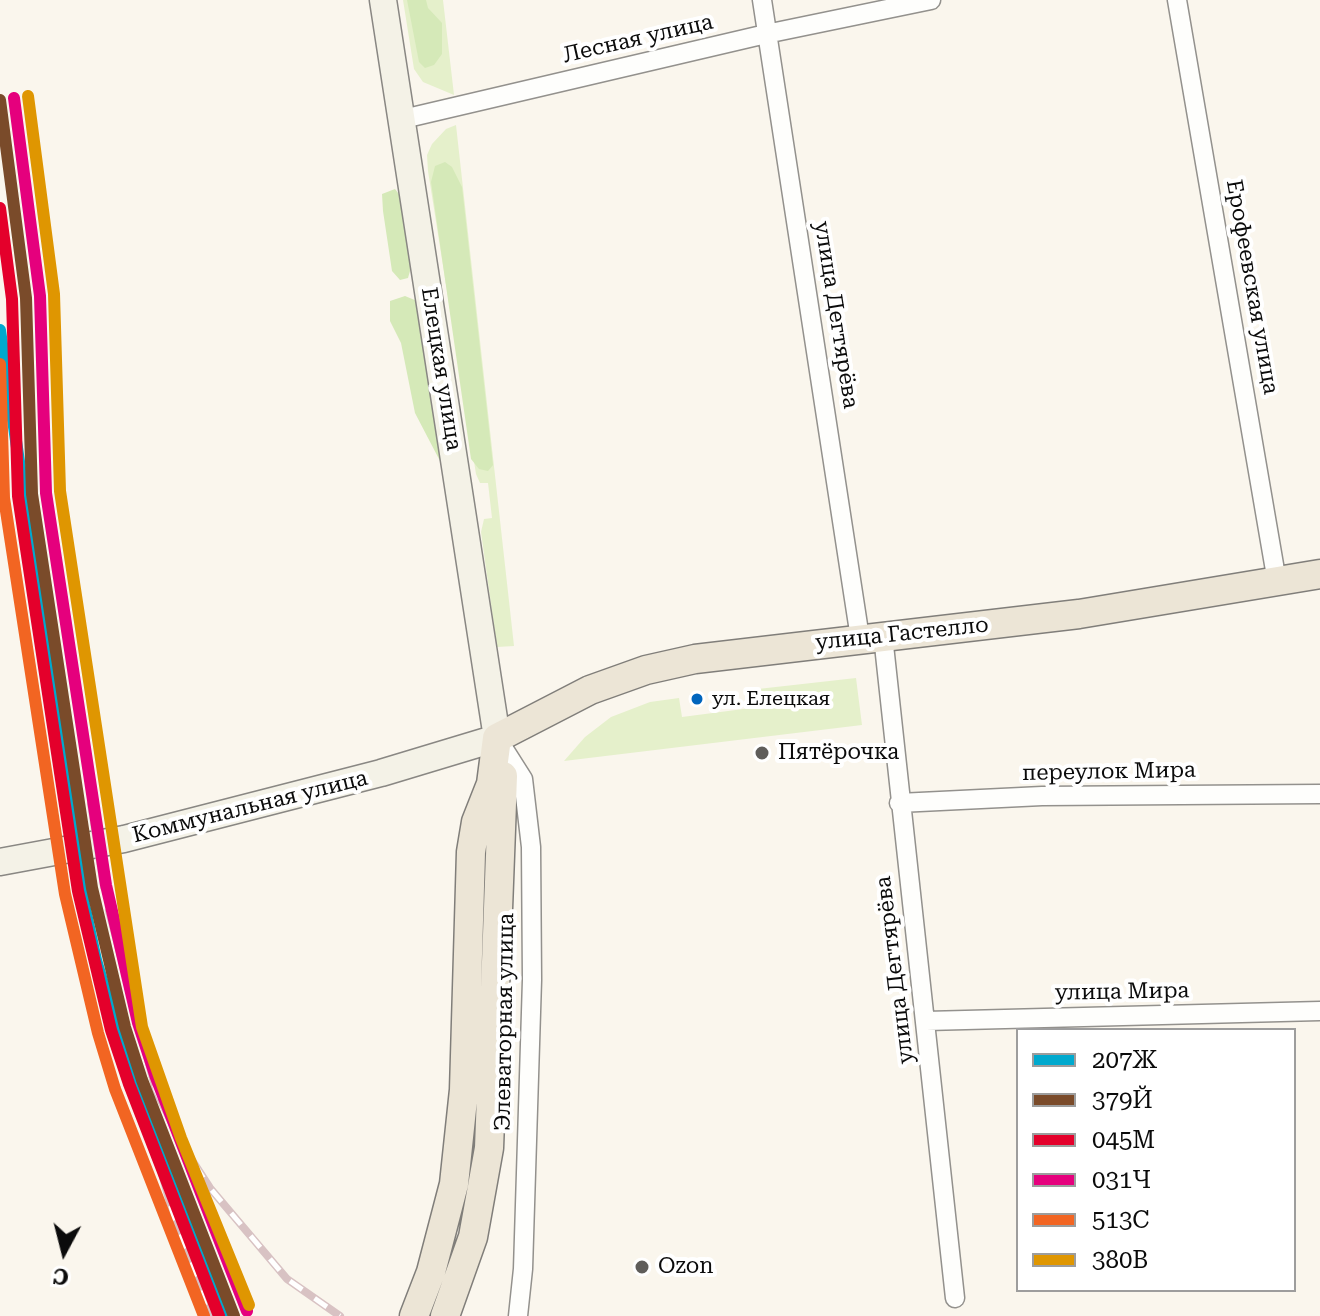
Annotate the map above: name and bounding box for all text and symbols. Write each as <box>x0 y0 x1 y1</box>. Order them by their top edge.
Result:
street label: Лесная улица <box>560 9 716 69</box>
street label: Ерофеевская улица <box>1220 177 1284 397</box>
street label: улица Дегтярёва <box>808 220 864 410</box>
street label: Елецкая улица <box>415 285 467 453</box>
street label: улица Гастелло <box>814 612 990 656</box>
place label: ул. Елецкая <box>712 687 830 711</box>
marker: ул. Елецкая <box>689 691 705 707</box>
place label: Пятёрочка <box>778 740 899 766</box>
marker: Пятёрочка <box>753 744 771 762</box>
street label: переулок Мира <box>1022 757 1196 787</box>
street label: Коммунальная улица <box>130 765 370 849</box>
street label: улица Дегтярёва <box>870 875 920 1065</box>
street label: Элеваторная улица <box>490 913 520 1131</box>
street label: улица Мира <box>1055 978 1189 1006</box>
legend <box>1016 1028 1296 1292</box>
text: 207Ж <box>1092 1046 1157 1074</box>
text: 379Й <box>1092 1086 1153 1114</box>
text: 045М <box>1092 1126 1155 1154</box>
text: 031Ч <box>1092 1166 1151 1194</box>
text: 513С <box>1092 1206 1150 1234</box>
north arrow <box>24 1212 104 1292</box>
text: 380В <box>1092 1246 1148 1274</box>
place label: Ozon <box>658 1254 714 1280</box>
marker: Ozon <box>633 1258 651 1276</box>
text: С <box>52 1263 70 1290</box>

